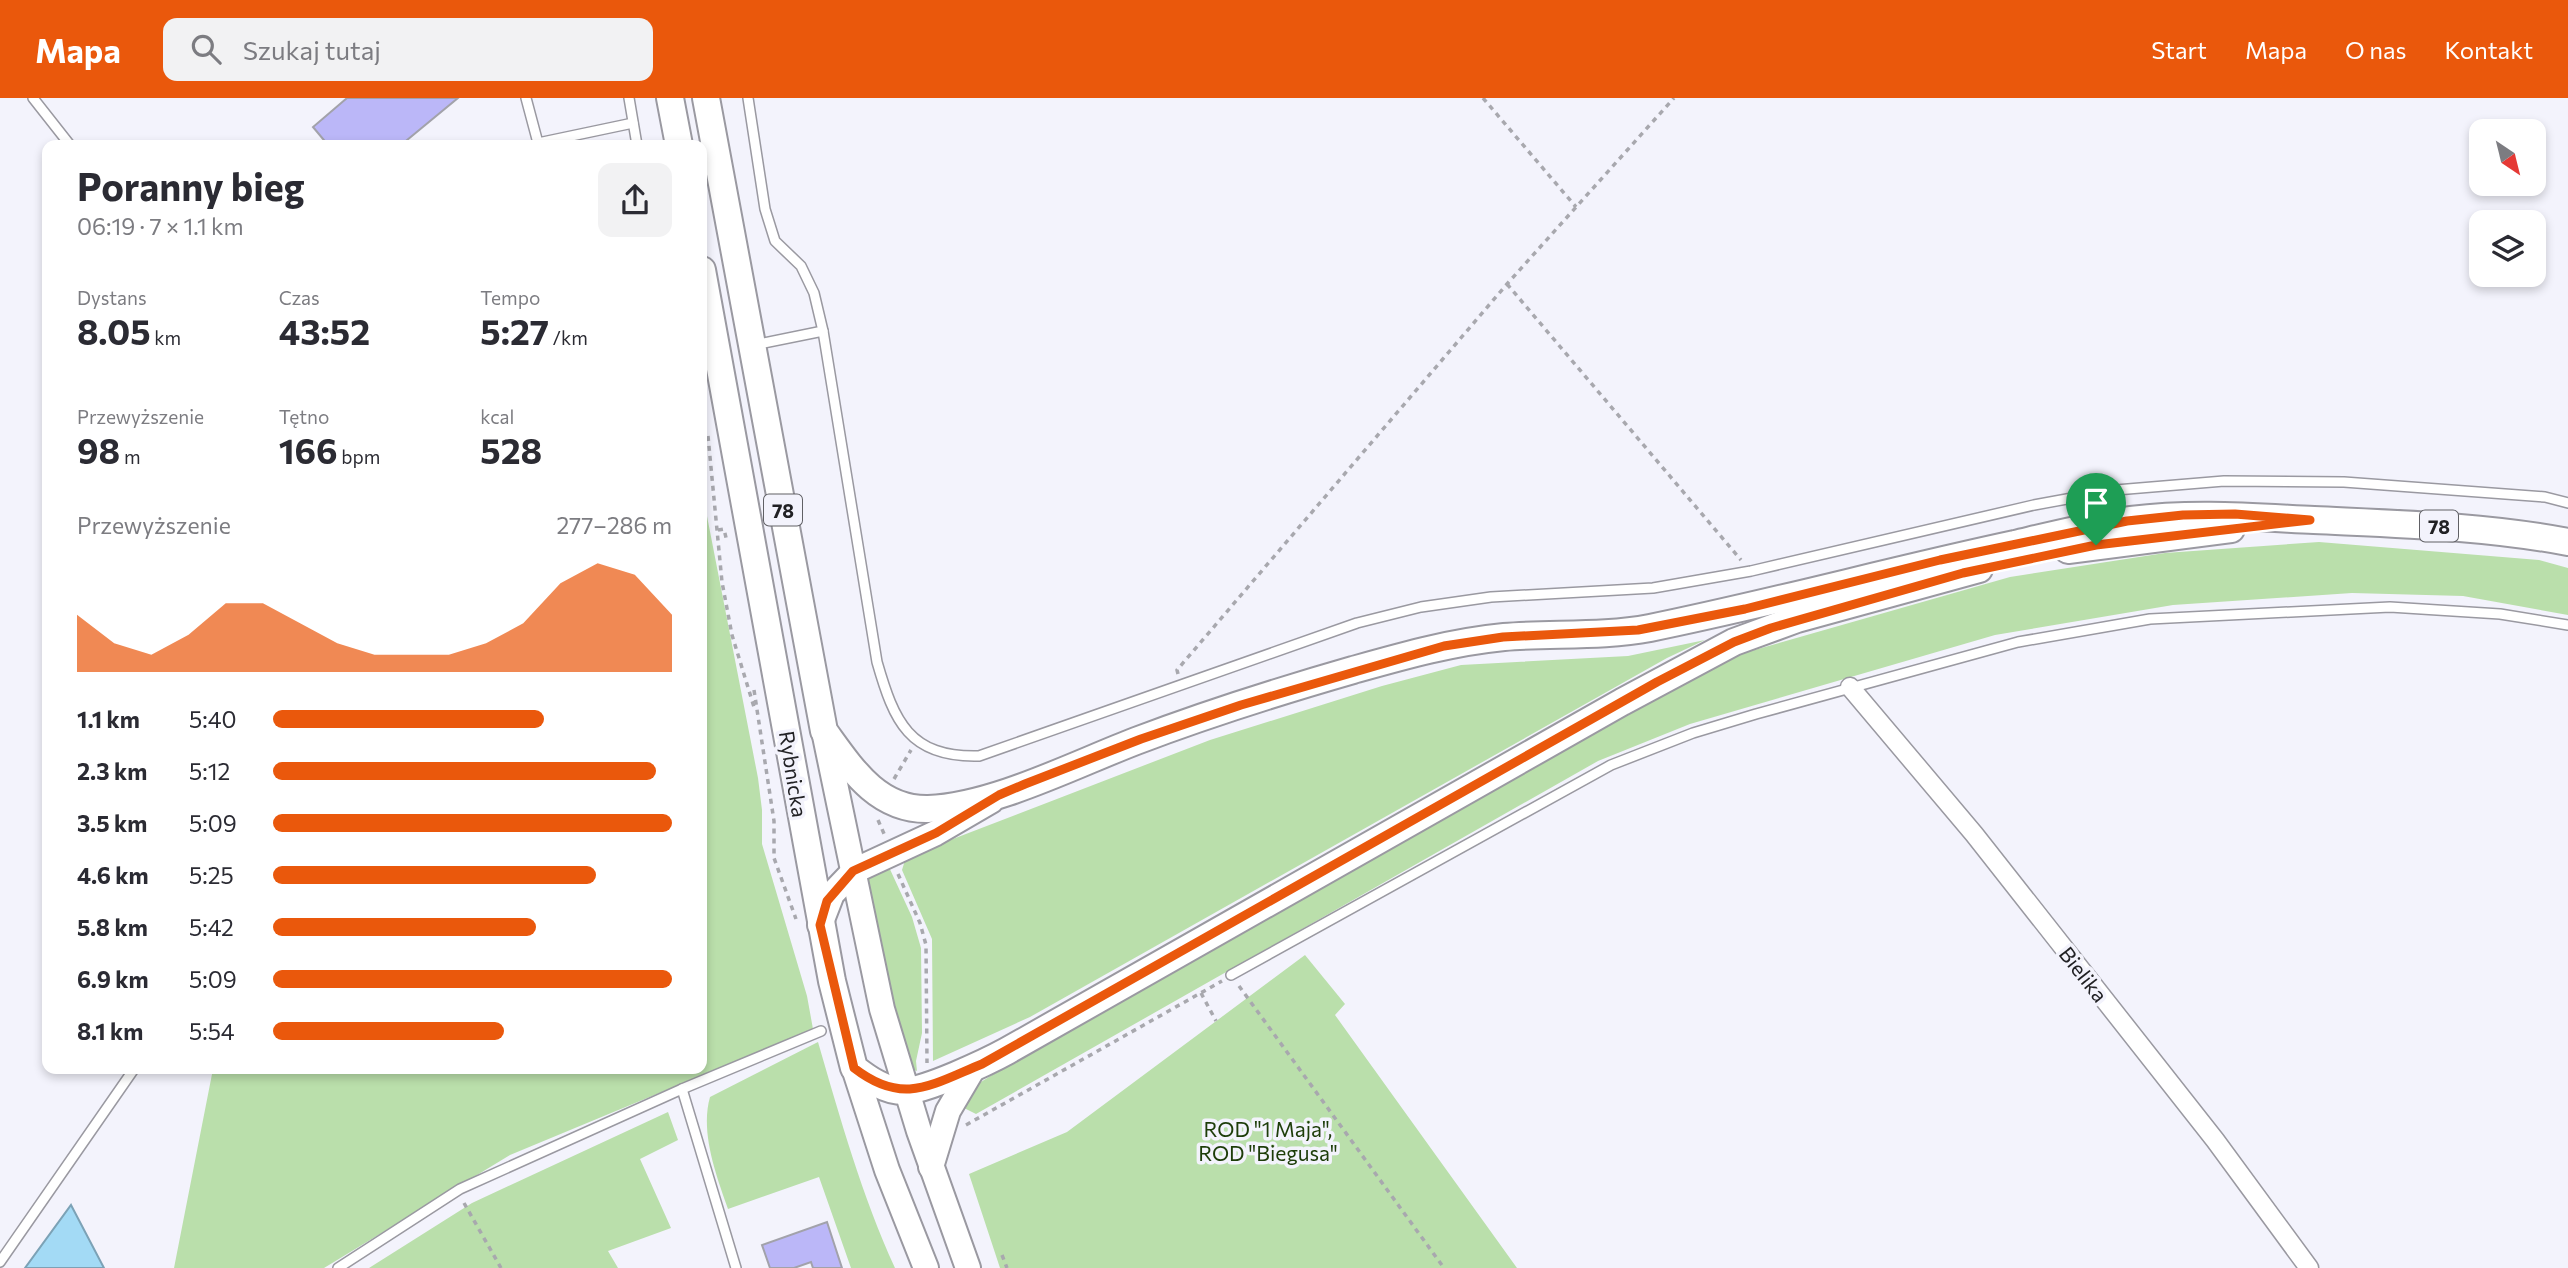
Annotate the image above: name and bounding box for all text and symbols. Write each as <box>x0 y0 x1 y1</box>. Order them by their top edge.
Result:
search box <box>163 18 653 81</box>
text: Mapa <box>35 29 121 70</box>
icon: search <box>187 30 225 68</box>
text: Szukaj tutaj <box>243 34 381 65</box>
text: Start <box>2151 35 2207 64</box>
text: Mapa <box>2245 35 2307 64</box>
text: O nas <box>2345 35 2406 64</box>
text: Kontakt <box>2444 35 2533 64</box>
north arrow <box>2469 119 2546 196</box>
map controls <box>2469 119 2546 287</box>
text: Poranny bieg <box>77 162 305 209</box>
button: share <box>598 163 672 237</box>
button: layers <box>2469 210 2546 287</box>
text: 06:19 · 7 × 1.1 km <box>77 212 244 240</box>
text: Dystans <box>77 286 147 309</box>
text: Czas <box>279 286 320 309</box>
text: Tempo <box>480 286 540 309</box>
text: 8.05 <box>77 309 151 352</box>
text: 43:52 <box>279 309 370 352</box>
text: 5:27 <box>480 309 549 352</box>
text: km <box>151 326 181 349</box>
text: /km <box>549 326 588 349</box>
text: Przewyższenie <box>77 405 204 428</box>
text: Tętno <box>279 405 329 428</box>
text: kcal <box>480 405 514 428</box>
text: 98 <box>77 428 120 471</box>
text: 166 <box>279 428 338 471</box>
text: 528 <box>480 428 542 471</box>
text: m <box>120 445 140 468</box>
text: bpm <box>338 445 380 468</box>
pin <box>2066 473 2126 545</box>
icon: arrive <box>2077 484 2115 522</box>
road number: 78 <box>764 494 802 526</box>
road number: 78 <box>2420 510 2458 542</box>
text: Przewyższenie <box>77 511 231 539</box>
text: 277–286 m <box>556 511 672 539</box>
text: 1.1 km <box>77 705 140 733</box>
text: 5:40 <box>189 705 236 733</box>
street label: Rybnicka <box>775 729 813 819</box>
text: 2.3 km <box>77 757 147 785</box>
text: 5:12 <box>189 757 230 785</box>
text: 3.5 km <box>77 809 147 837</box>
text: 5:09 <box>189 809 237 837</box>
text: 4.6 km <box>77 861 149 889</box>
text: 5:25 <box>189 861 234 889</box>
text: 5.8 km <box>77 913 148 941</box>
text: 5:42 <box>189 913 234 941</box>
street label: Bielika <box>2055 941 2113 1007</box>
text: 6.9 km <box>77 965 149 993</box>
text: 5:09 <box>189 965 237 993</box>
text: 8.1 km <box>77 1017 143 1045</box>
text: 5:54 <box>189 1017 235 1045</box>
park label: ROD "1 Maja", ROD "Biegusa" <box>1198 1116 1338 1165</box>

